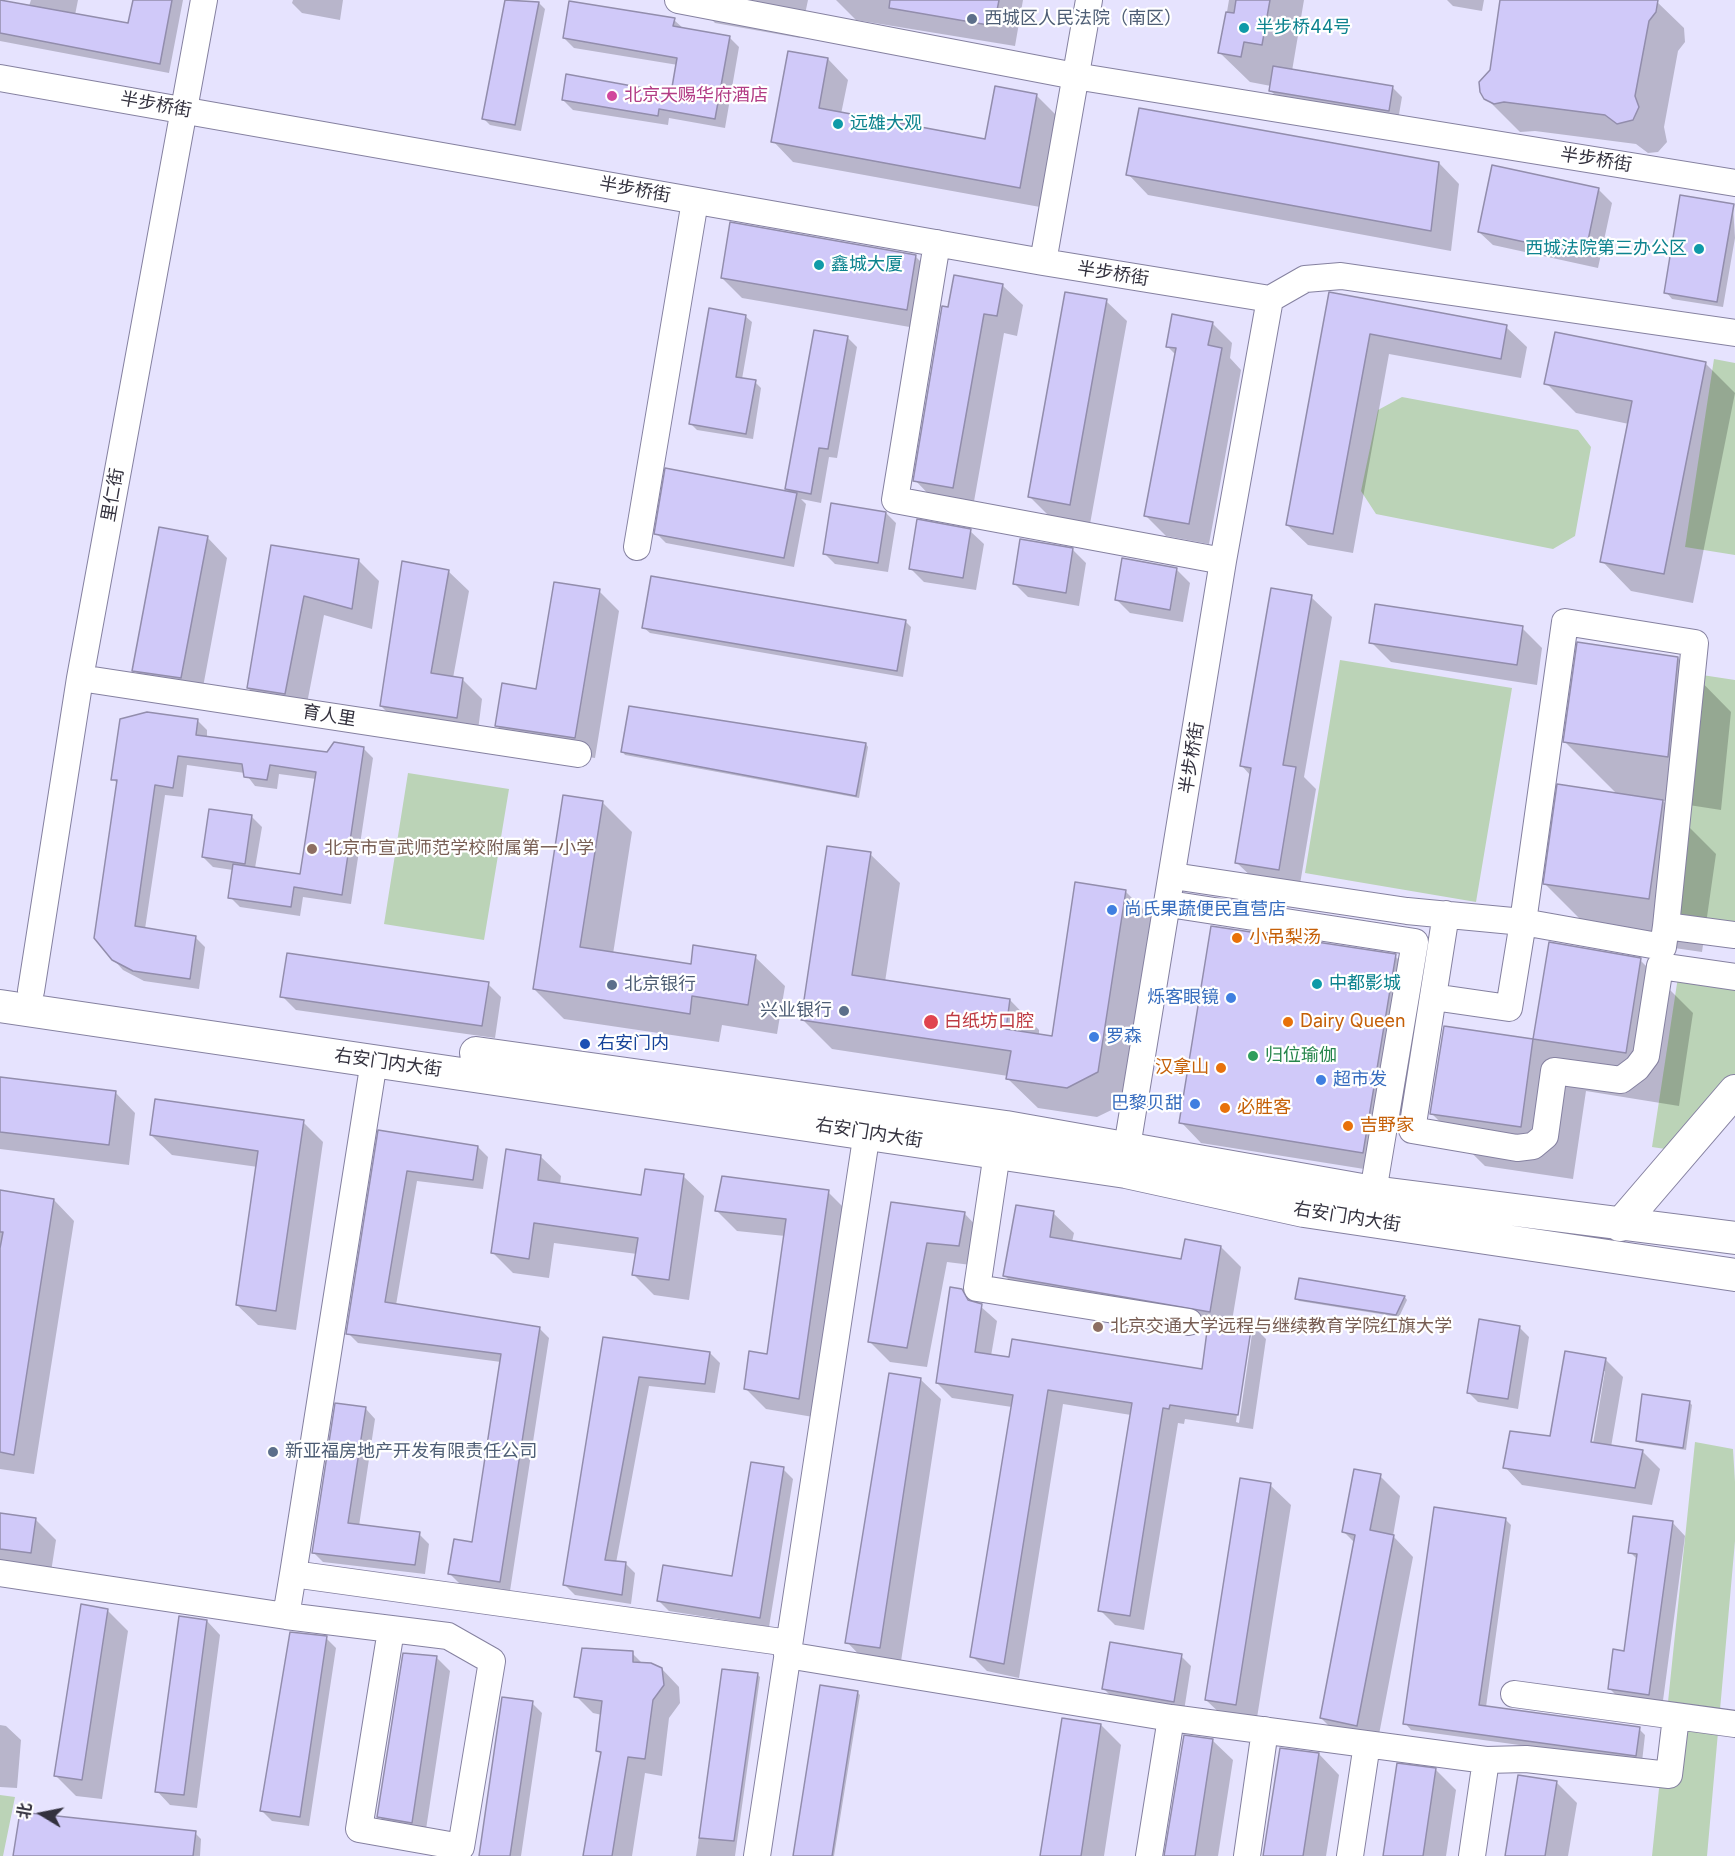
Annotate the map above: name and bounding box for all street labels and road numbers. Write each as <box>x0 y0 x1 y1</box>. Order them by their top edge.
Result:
street label: 半步桥街 <box>119 88 193 122</box>
street label: 半步桥街 <box>1559 144 1633 176</box>
street label: 半步桥街 <box>598 173 672 207</box>
street label: 半步桥街 <box>1076 258 1150 290</box>
street label: 里仁街 <box>98 467 128 523</box>
street label: 育人里 <box>301 701 357 731</box>
street label: 半步桥街 <box>1176 721 1208 795</box>
street label: 右安门内大街 <box>333 1045 443 1081</box>
street label: 右安门内大街 <box>814 1114 924 1152</box>
street label: 右安门内大街 <box>1292 1198 1402 1236</box>

